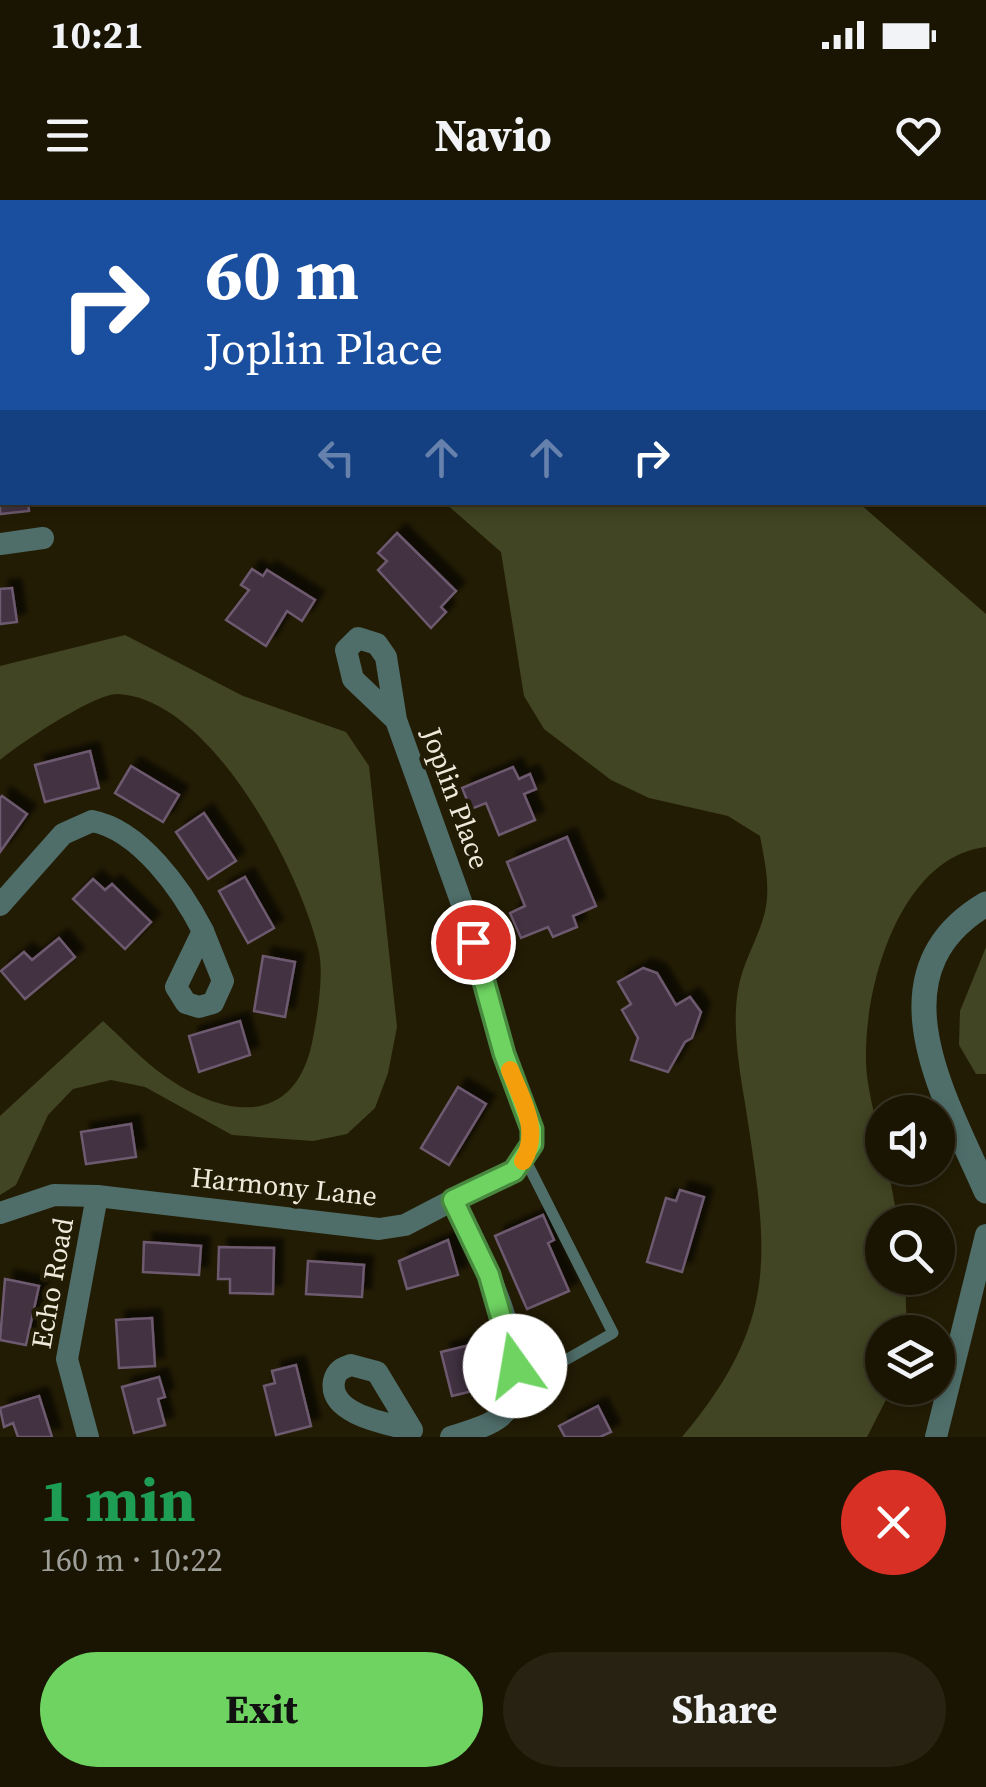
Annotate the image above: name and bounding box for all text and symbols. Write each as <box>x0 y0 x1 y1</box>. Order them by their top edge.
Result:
text: 10:21 <box>50 9 144 61</box>
text: Navio <box>434 104 552 166</box>
icon: menu <box>40 108 95 163</box>
icon: heart <box>891 108 946 163</box>
text: 60 m <box>205 226 359 322</box>
icon: right <box>40 240 170 370</box>
text: Joplin Place <box>205 317 443 379</box>
icon: left <box>309 430 364 485</box>
icon: ahead <box>414 430 469 485</box>
icon: ahead <box>519 430 574 485</box>
icon: right <box>624 430 679 485</box>
street label: Joplin Place <box>412 721 499 874</box>
pin <box>431 900 516 985</box>
icon: arrive <box>446 915 501 970</box>
map controls <box>865 1095 955 1405</box>
button: sound <box>865 1095 955 1185</box>
street label: Harmony Lane <box>189 1157 379 1215</box>
button: search <box>865 1205 955 1295</box>
street label: Echo Road <box>22 1214 82 1352</box>
position arrow <box>463 1314 567 1418</box>
button: layers <box>865 1315 955 1405</box>
text: 1 min <box>40 1459 196 1541</box>
button: close <box>841 1470 946 1575</box>
text: 160 m · 10:22 <box>40 1538 222 1582</box>
button: Exit <box>40 1652 483 1767</box>
button: Share <box>503 1652 946 1767</box>

